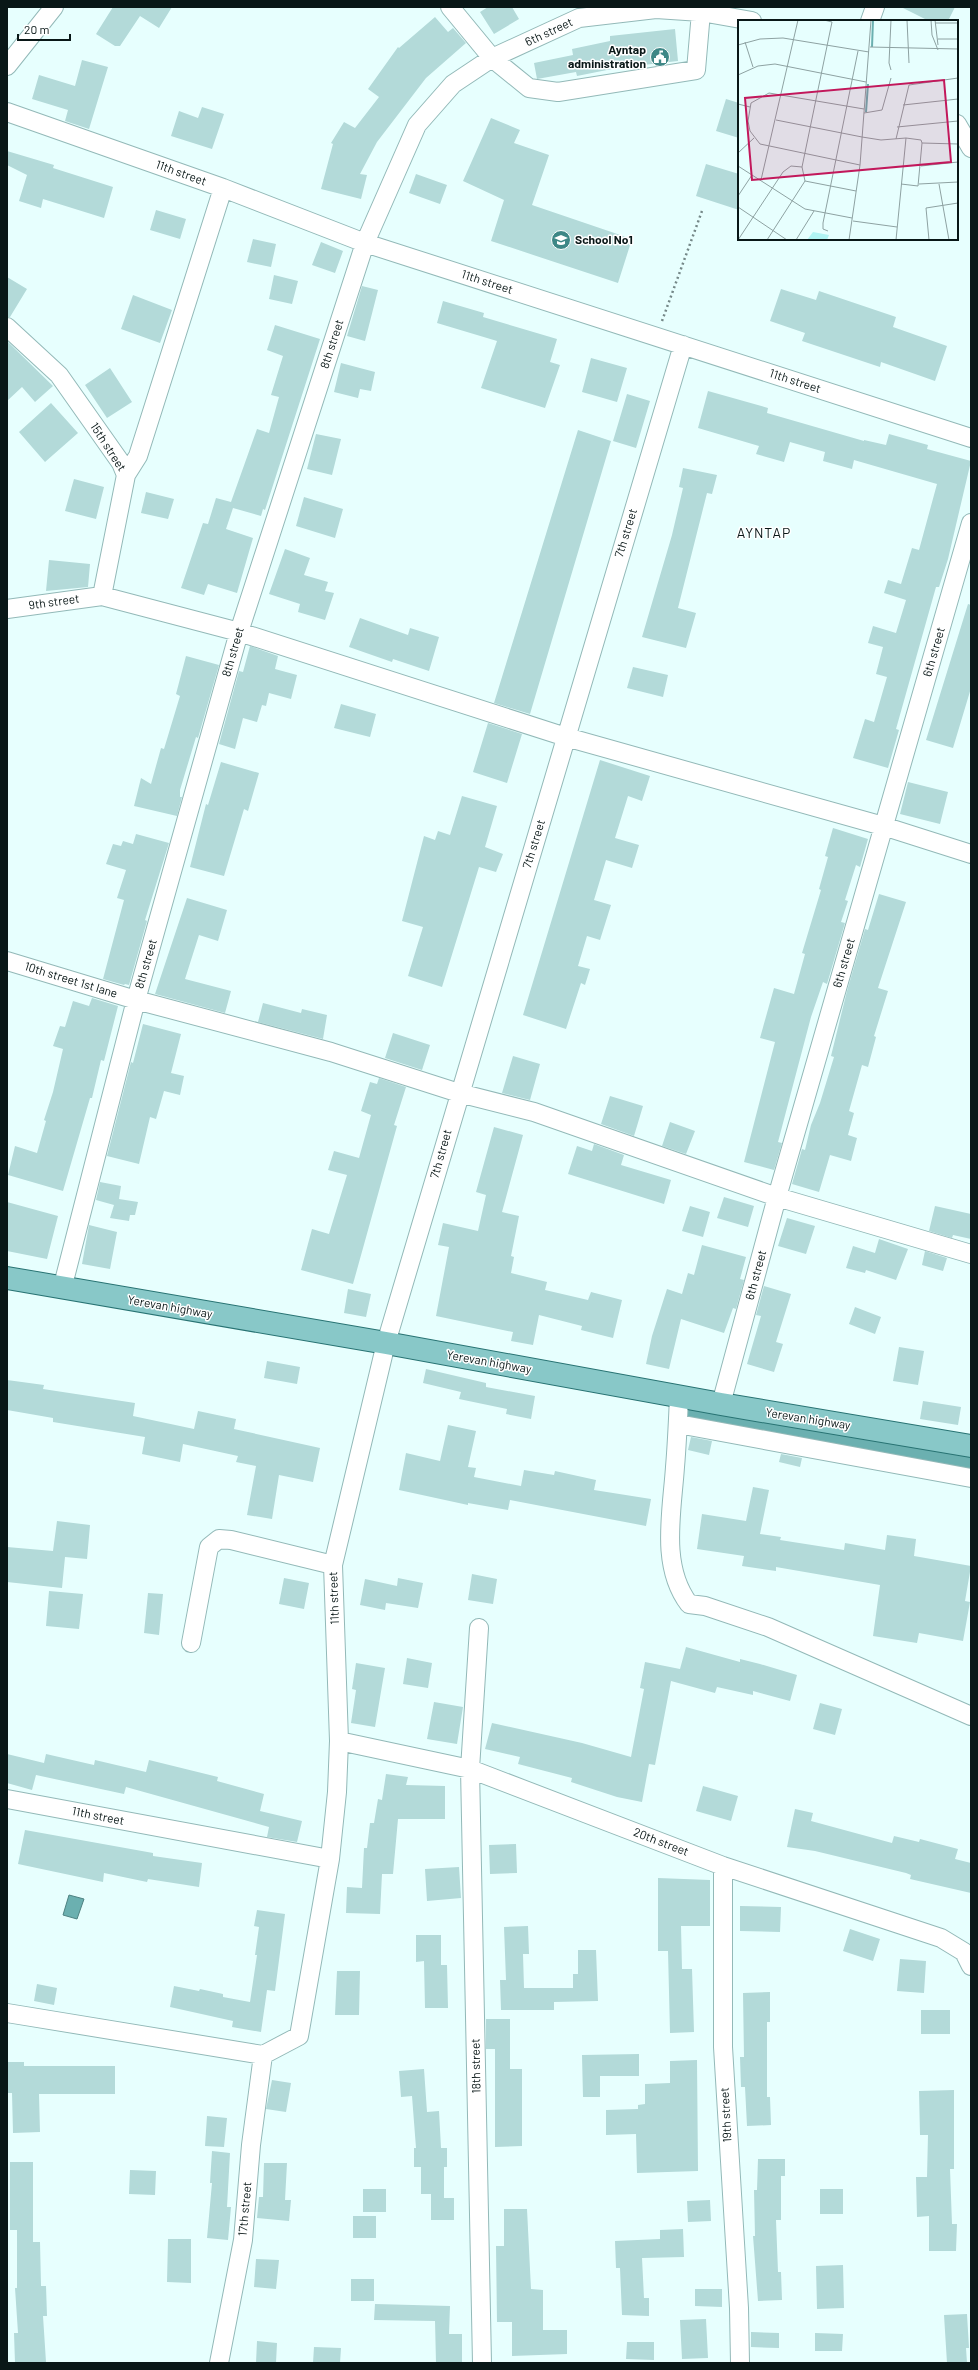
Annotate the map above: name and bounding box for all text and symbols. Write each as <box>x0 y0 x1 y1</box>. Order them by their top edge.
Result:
street label: 6th street <box>523 14 575 48</box>
scale bar <box>18 16 70 42</box>
inset map <box>738 20 958 240</box>
text: 20 m <box>24 22 50 36</box>
place label: Ayntap administration <box>568 42 646 70</box>
public building icon: Ayntap administration <box>649 46 671 68</box>
street label: 11th street <box>154 156 209 188</box>
school or university icon: School No1 <box>550 229 572 251</box>
place label: School No1 <box>575 232 633 246</box>
street label: 11th street <box>460 266 515 296</box>
street label: 8th street <box>317 317 346 370</box>
street label: 11th street <box>768 365 823 395</box>
street label: 15th street <box>88 420 130 473</box>
street label: 7th street <box>611 507 639 559</box>
district label: AYNTAP <box>737 524 791 541</box>
street label: 9th street <box>28 591 80 611</box>
street label: 8th street <box>218 625 246 678</box>
street label: 6th street <box>919 625 947 678</box>
street label: 7th street <box>519 818 547 870</box>
street label: 6th street <box>829 936 857 989</box>
street label: 8th street <box>131 937 159 990</box>
street label: 10th street 1st lane <box>23 958 119 1000</box>
street label: 7th street <box>426 1128 454 1180</box>
street label: 6th street <box>742 1248 768 1301</box>
street label: Yerevan highway <box>127 1292 214 1320</box>
street label: Yerevan highway <box>446 1347 533 1375</box>
street label: Yerevan highway <box>765 1404 852 1432</box>
street label: 11th street <box>325 1571 341 1625</box>
street label: 11th street <box>71 1803 126 1827</box>
street label: 20th street <box>632 1824 691 1858</box>
street label: 18th street <box>468 2038 482 2094</box>
street label: 19th street <box>717 2087 733 2143</box>
street label: 17th street <box>235 2181 253 2237</box>

